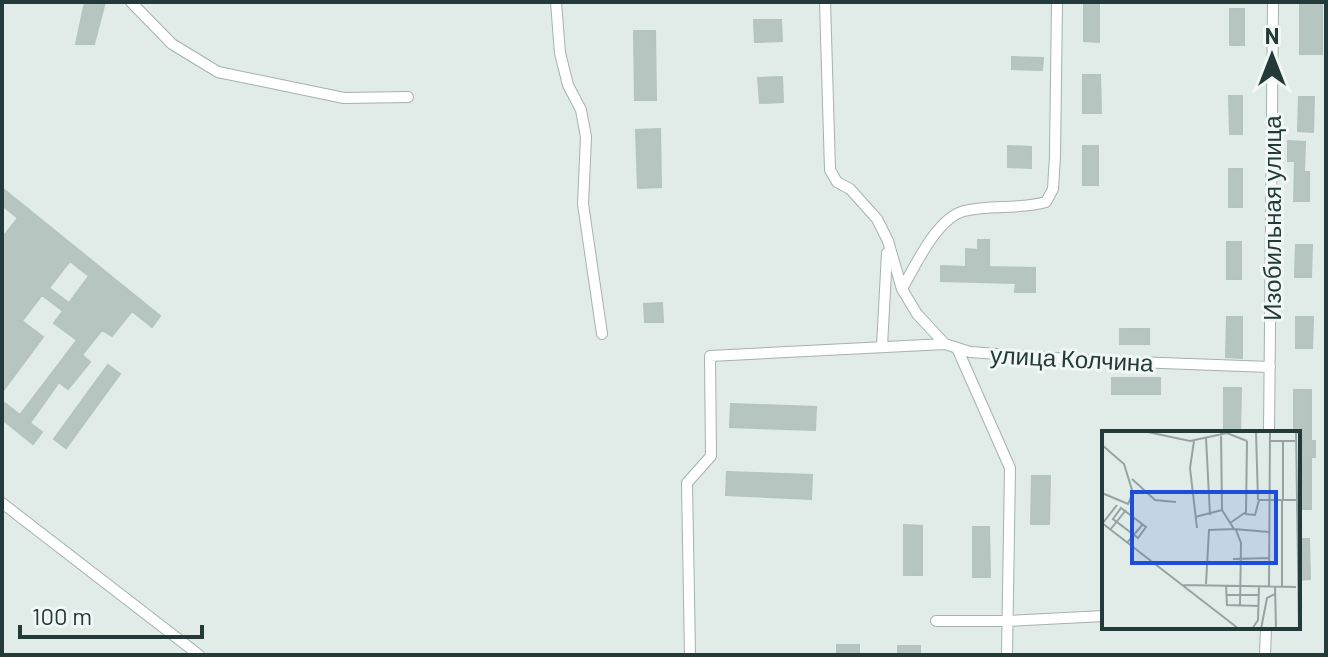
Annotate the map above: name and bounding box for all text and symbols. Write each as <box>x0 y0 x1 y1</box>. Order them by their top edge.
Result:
north arrow <box>1232 16 1312 96</box>
text: N <box>1265 22 1279 48</box>
street label: Изобильная улица <box>1257 115 1286 321</box>
street label: улица Колчина <box>990 339 1155 377</box>
inset map <box>1102 431 1300 629</box>
scale bar <box>20 589 202 639</box>
text: 100 m <box>32 601 92 630</box>

